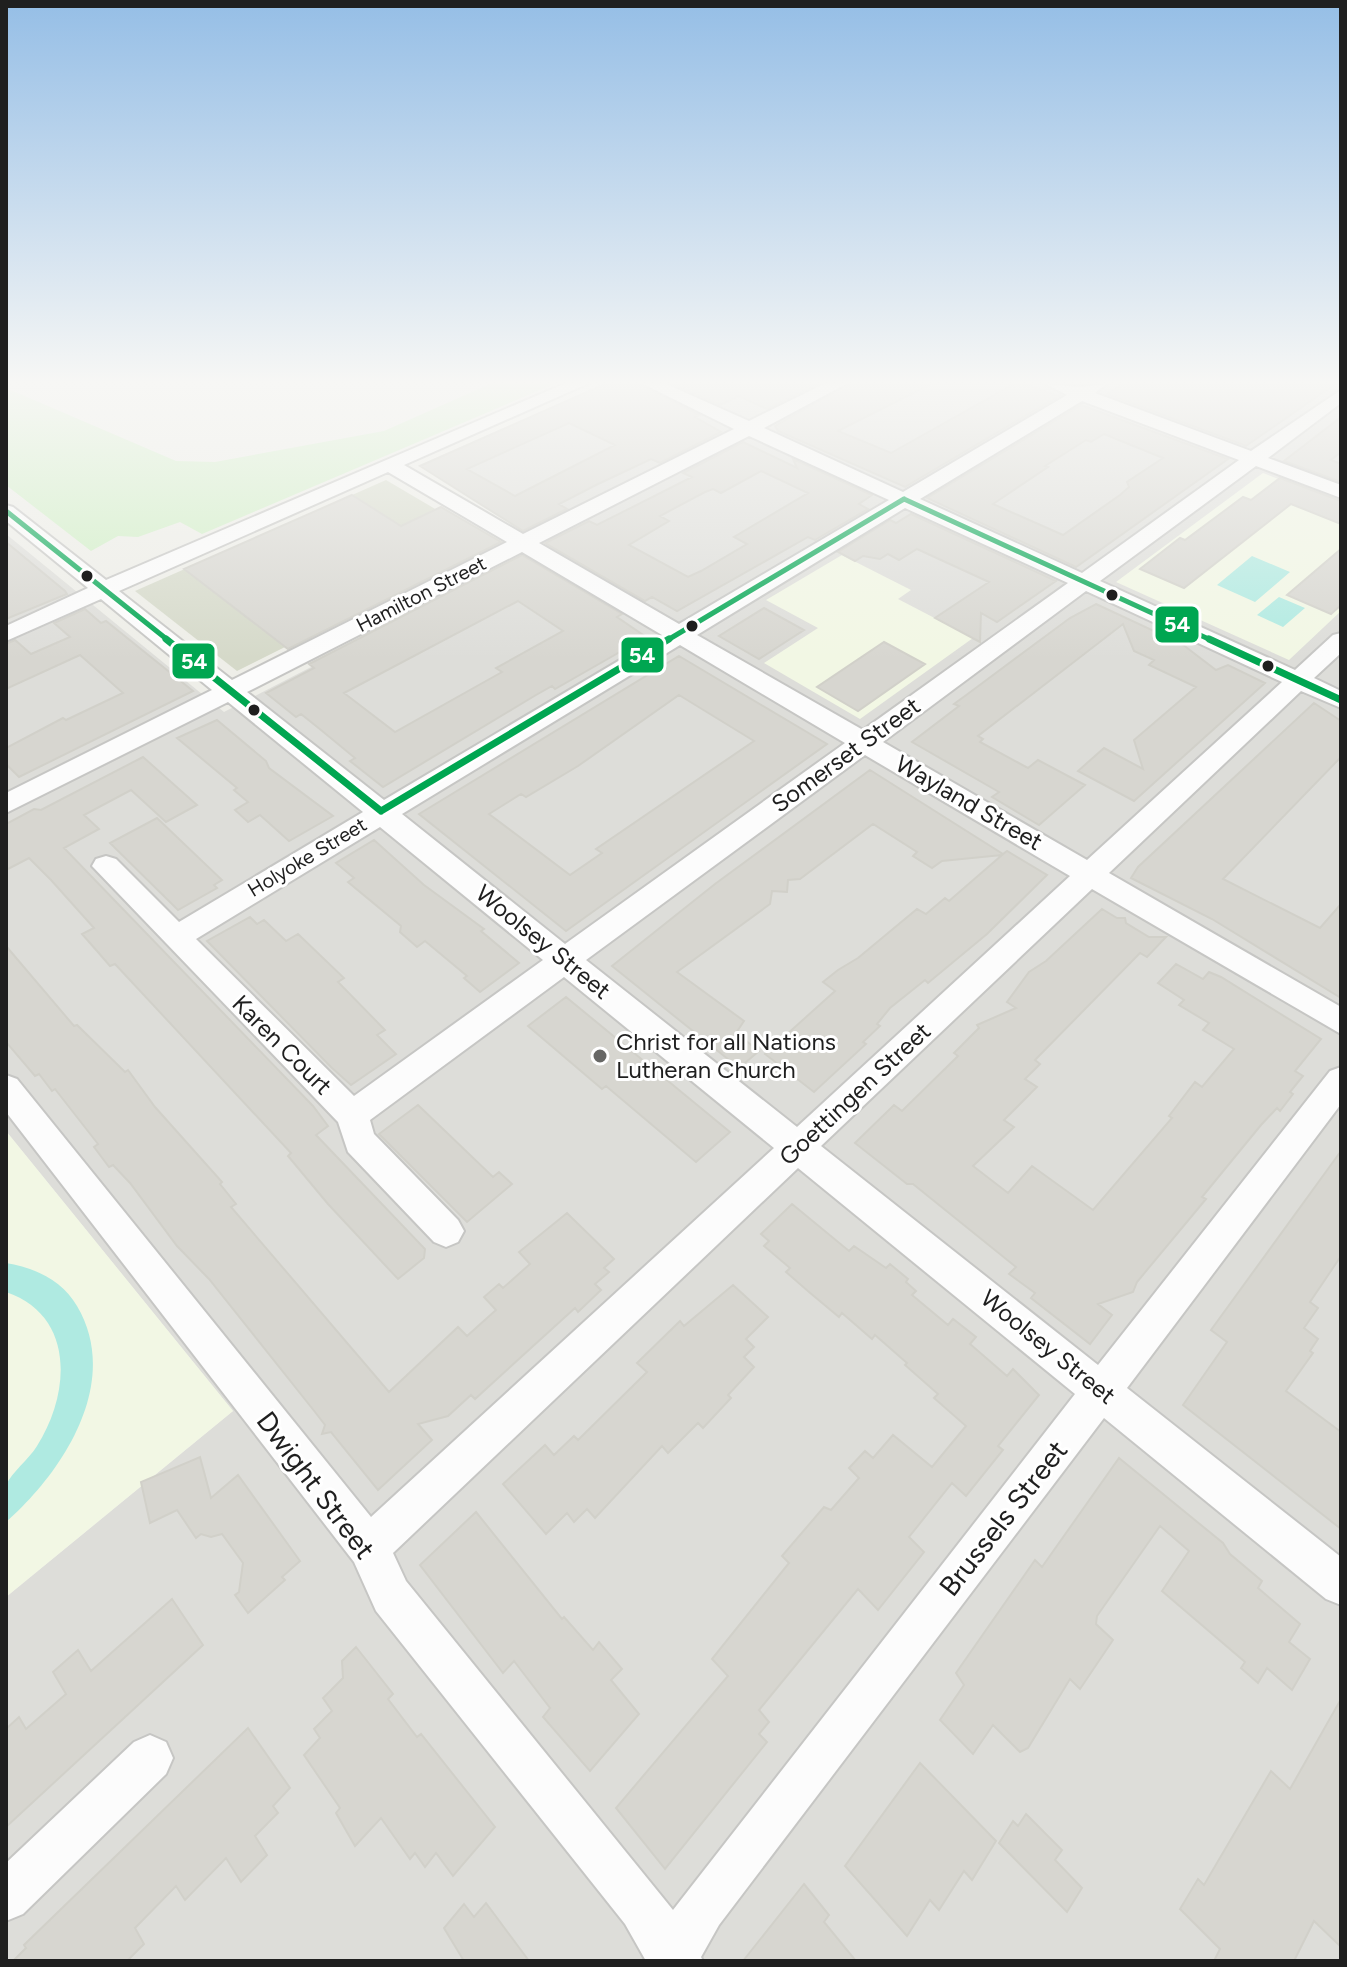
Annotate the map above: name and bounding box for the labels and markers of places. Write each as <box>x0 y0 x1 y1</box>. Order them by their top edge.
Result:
unlabelled marker <box>79 568 95 584</box>
unlabelled marker <box>1104 587 1120 603</box>
unlabelled marker <box>684 618 700 634</box>
unlabelled marker <box>1260 658 1276 674</box>
unlabelled marker <box>246 702 262 718</box>
place label: Christ for all Nations Lutheran Church <box>616 1027 836 1084</box>
marker: Christ for all Nations Lutheran Church <box>591 1047 609 1065</box>

